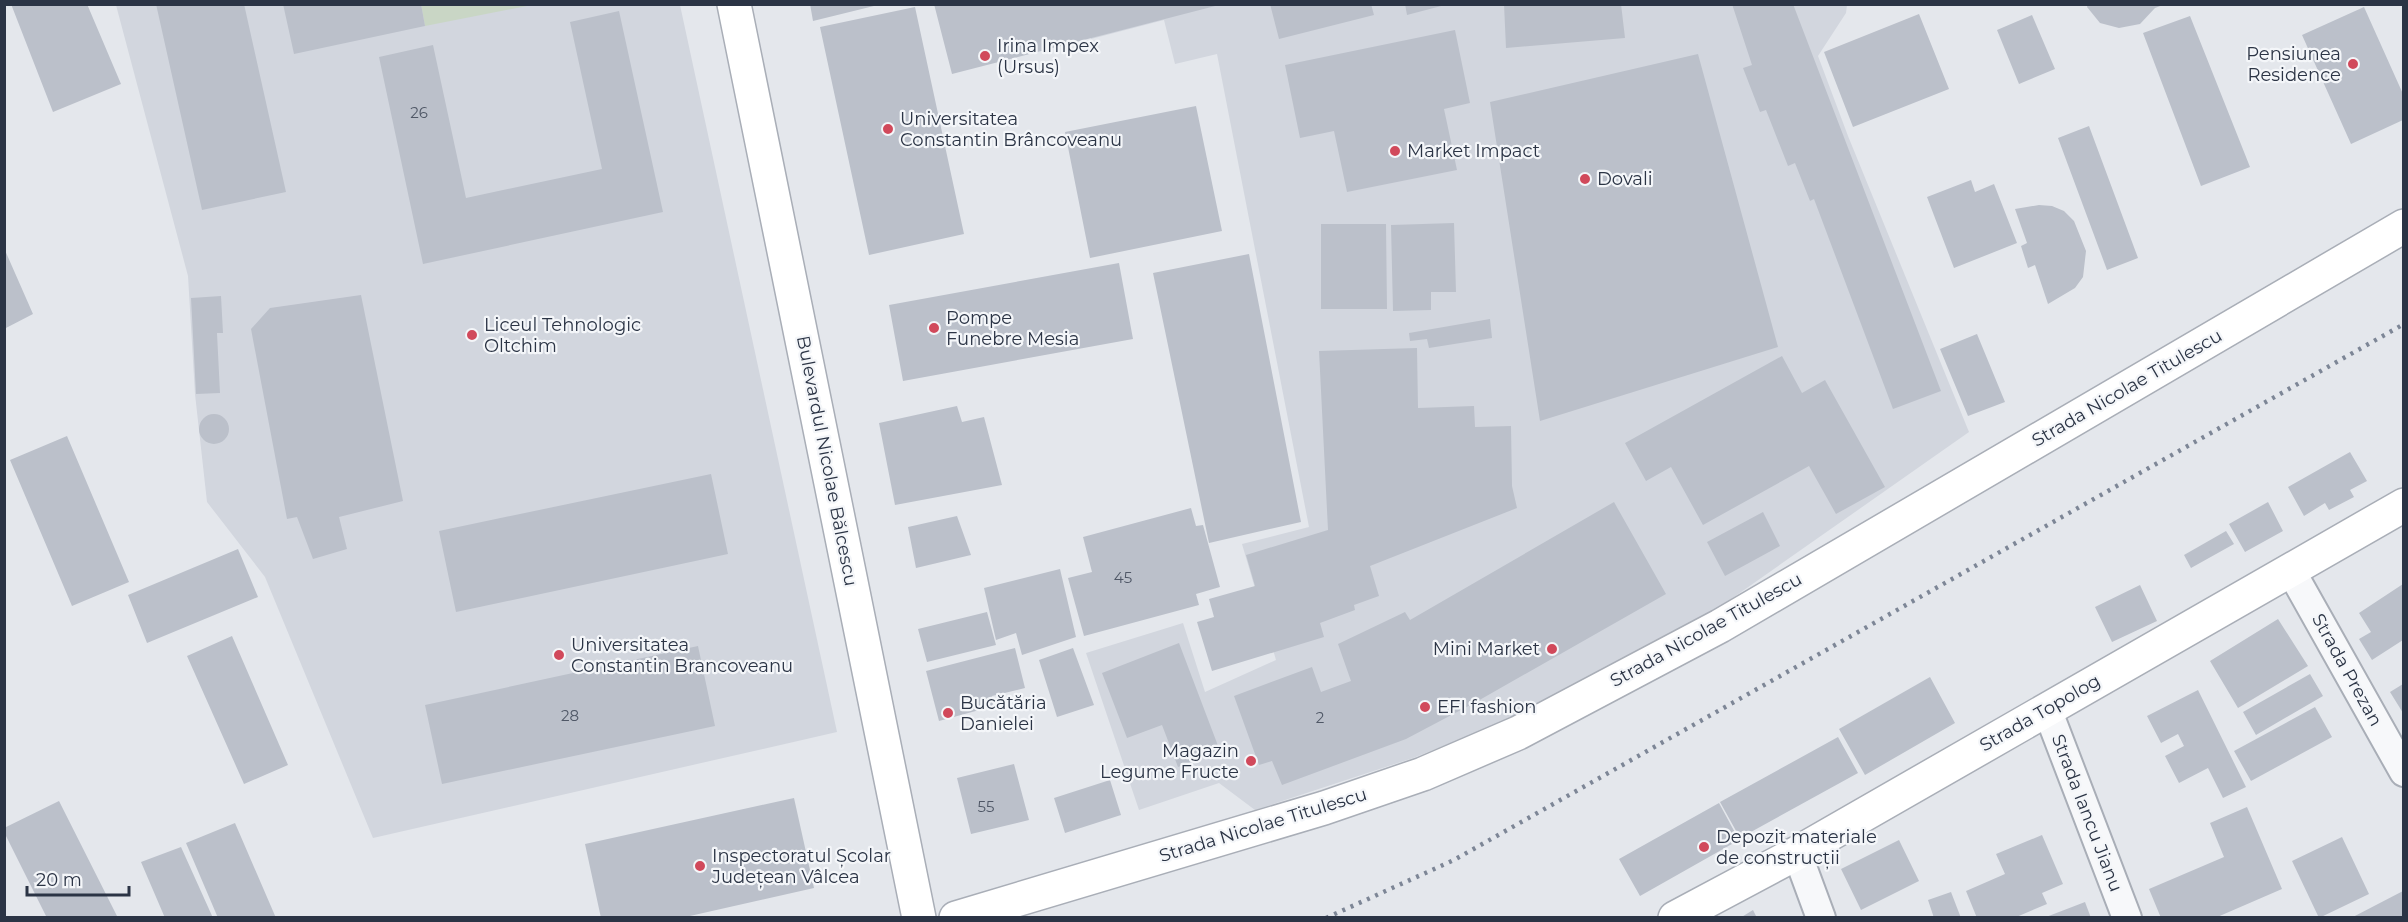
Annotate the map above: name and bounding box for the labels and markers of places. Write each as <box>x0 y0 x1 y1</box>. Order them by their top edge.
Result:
place label: Irina Impex (Ursus) <box>997 35 1099 78</box>
place label: Pensiunea Residence <box>2246 43 2341 86</box>
marker: Irina Impex (Ursus) <box>978 49 992 63</box>
marker: Pensiunea Residence <box>2346 57 2360 71</box>
place label: Universitatea Constantin Brâncoveanu <box>900 108 1122 151</box>
marker: Universitatea Constantin Brâncoveanu <box>881 122 895 136</box>
place label: Market Impact <box>1407 140 1540 162</box>
marker: Market Impact <box>1388 144 1402 158</box>
place label: Dovali <box>1597 168 1653 190</box>
marker: Dovali <box>1578 172 1592 186</box>
place label: Pompe Funebre Mesia <box>946 307 1079 350</box>
place label: Liceul Tehnologic Oltchim <box>484 314 641 357</box>
marker: Pompe Funebre Mesia <box>927 321 941 335</box>
marker: Liceul Tehnologic Oltchim <box>465 328 479 342</box>
place label: Universitatea Constantin Brancoveanu <box>571 634 793 677</box>
place label: Mini Market <box>1433 638 1540 660</box>
marker: Mini Market <box>1545 642 1559 656</box>
marker: Universitatea Constantin Brancoveanu <box>552 648 566 662</box>
place label: Bucătăria Danielei <box>960 692 1047 735</box>
place label: EFI fashion <box>1437 696 1536 718</box>
marker: EFI fashion <box>1418 700 1432 714</box>
marker: Bucătăria Danielei <box>941 706 955 720</box>
place label: Magazin Legume Fructe <box>1100 740 1239 783</box>
marker: Magazin Legume Fructe <box>1244 754 1258 768</box>
place label: Depozit materiale de construcții <box>1716 826 1877 870</box>
marker: Depozit materiale de construcții <box>1697 840 1711 854</box>
place label: Inspectoratul Școlar Județean Vâlcea <box>711 845 891 889</box>
marker: Inspectoratul Școlar Județean Vâlcea <box>693 859 707 873</box>

